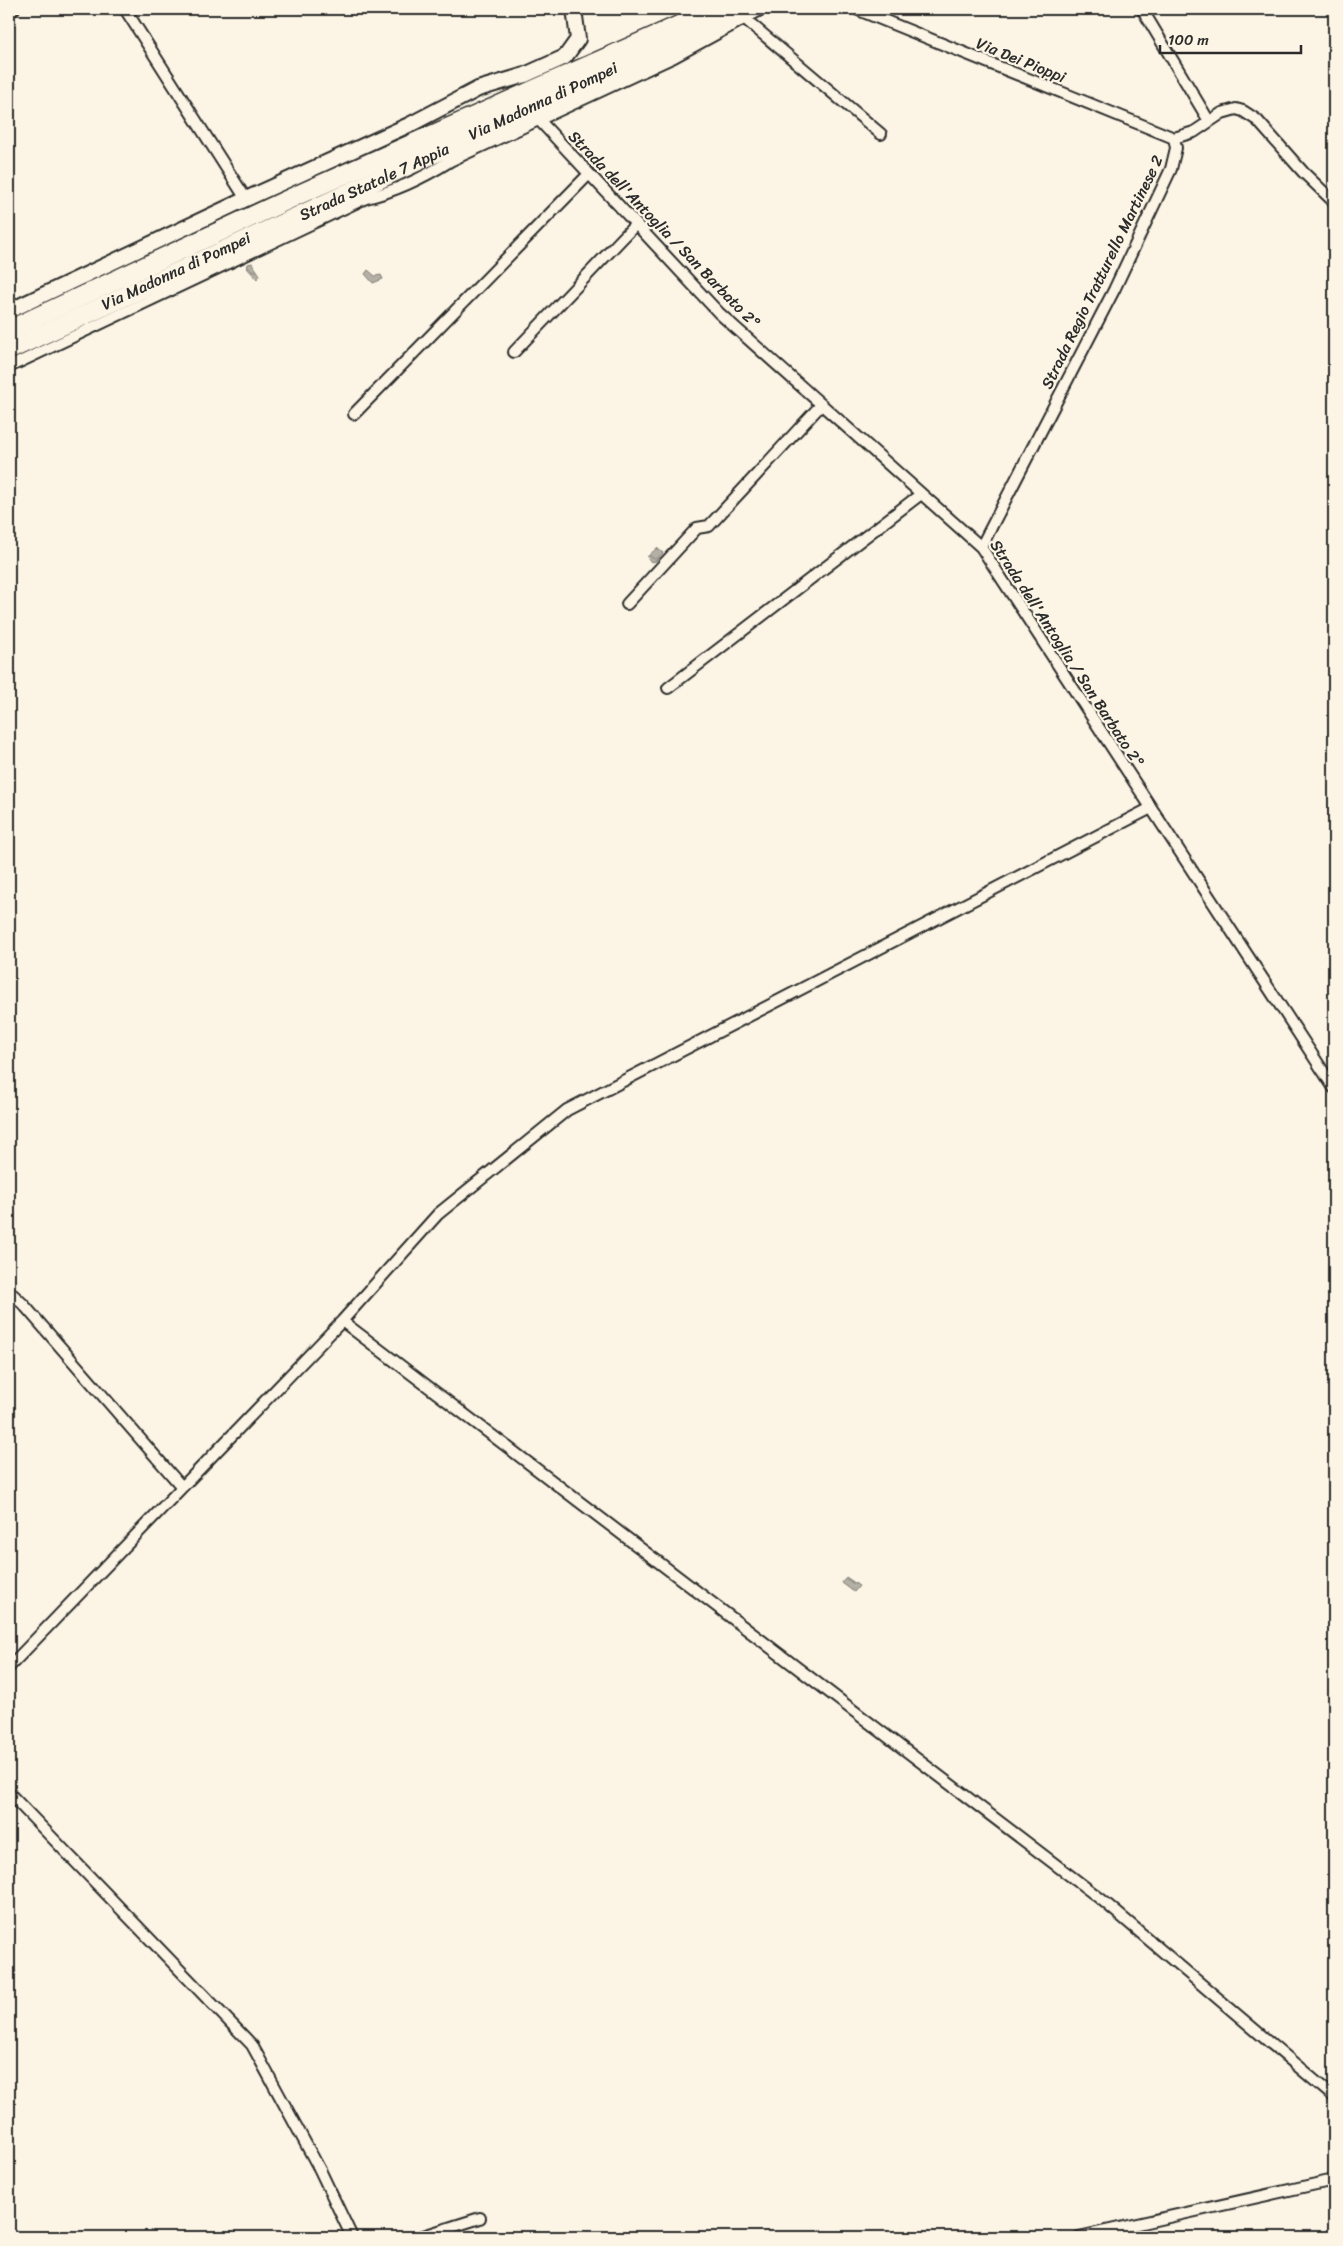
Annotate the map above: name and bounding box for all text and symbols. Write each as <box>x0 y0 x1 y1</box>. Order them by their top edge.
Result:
scale bar <box>1160 22 1302 54</box>
text: 100 m <box>1168 27 1209 53</box>
street label: Via Dei Pioppi <box>972 29 1071 91</box>
street label: Via Madonna di Pompei <box>463 53 623 148</box>
street label: Strada dell'Antoglia / San Barbato 2° <box>561 123 768 336</box>
street label: Strada Statale 7 Appia <box>294 134 455 229</box>
street label: Strada Regio Tratturello Martinese 2 <box>1033 150 1171 394</box>
street label: Via Madonna di Pompei <box>96 223 256 318</box>
street label: Strada dell'Antoglia / San Barbato 2° <box>982 533 1152 774</box>

